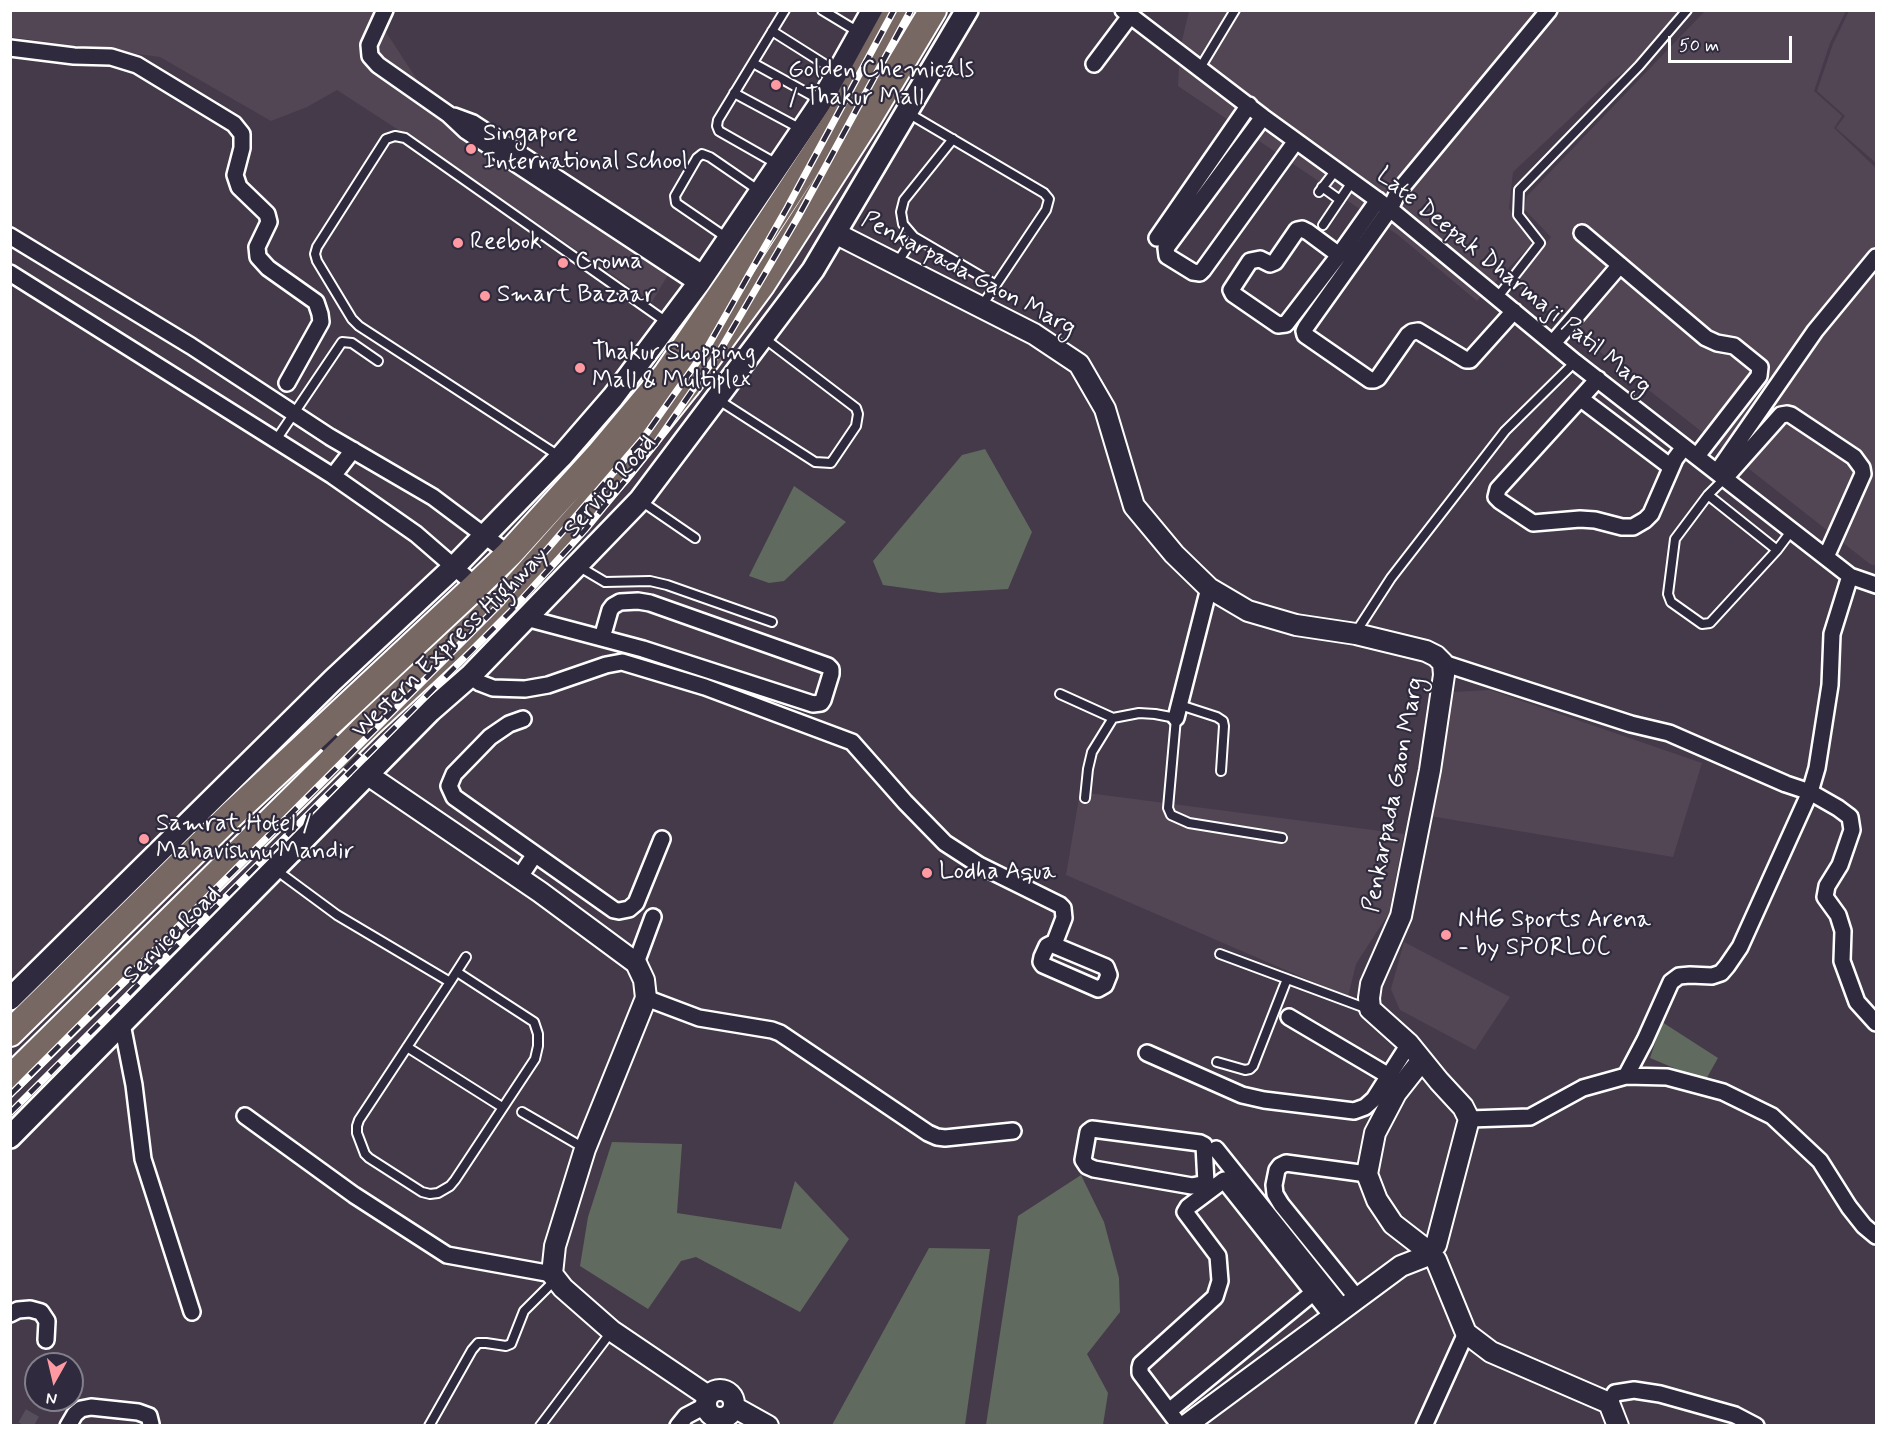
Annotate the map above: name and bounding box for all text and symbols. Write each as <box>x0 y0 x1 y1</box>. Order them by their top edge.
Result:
scale bar <box>1671 24 1796 62</box>
text: 50 m <box>1679 34 1719 58</box>
place label: Golden Chemicals / Thakur Mall <box>788 57 974 113</box>
marker: Golden Chemicals / Thakur Mall <box>769 78 783 92</box>
place label: Singapore International School <box>483 121 688 177</box>
marker: Singapore International School <box>464 142 478 156</box>
street label: Late Deepak Dharmaji Patil Marg <box>1370 162 1656 402</box>
street label: Penkarpada Gaon Marg <box>856 206 1080 344</box>
place label: Reebok <box>470 229 542 257</box>
marker: Reebok <box>451 236 465 250</box>
place label: Croma <box>575 249 643 277</box>
marker: Croma <box>556 256 570 270</box>
place label: Smart Bazaar <box>497 282 655 310</box>
marker: Smart Bazaar <box>478 289 492 303</box>
place label: Thakur Shopping Mall & Multiplex <box>592 340 756 396</box>
marker: Thakur Shopping Mall & Multiplex <box>573 361 587 375</box>
street label: Service Road <box>559 430 663 544</box>
street label: Western Express Highway <box>347 543 555 745</box>
street label: Penkarpada Gaon Marg <box>1358 675 1432 915</box>
place label: Samrat Hotel / Mahavishnu Mandir <box>156 811 354 867</box>
marker: Samrat Hotel / Mahavishnu Mandir <box>137 832 151 846</box>
place label: Lodha Aqua <box>939 859 1056 887</box>
marker: Lodha Aqua <box>920 866 934 880</box>
street label: Service Road <box>118 881 228 991</box>
place label: NHG Sports Arena - by SPORLOC <box>1458 907 1651 963</box>
marker: NHG Sports Arena - by SPORLOC <box>1439 928 1453 942</box>
north arrow <box>24 1352 84 1412</box>
text: N <box>45 1387 58 1409</box>

